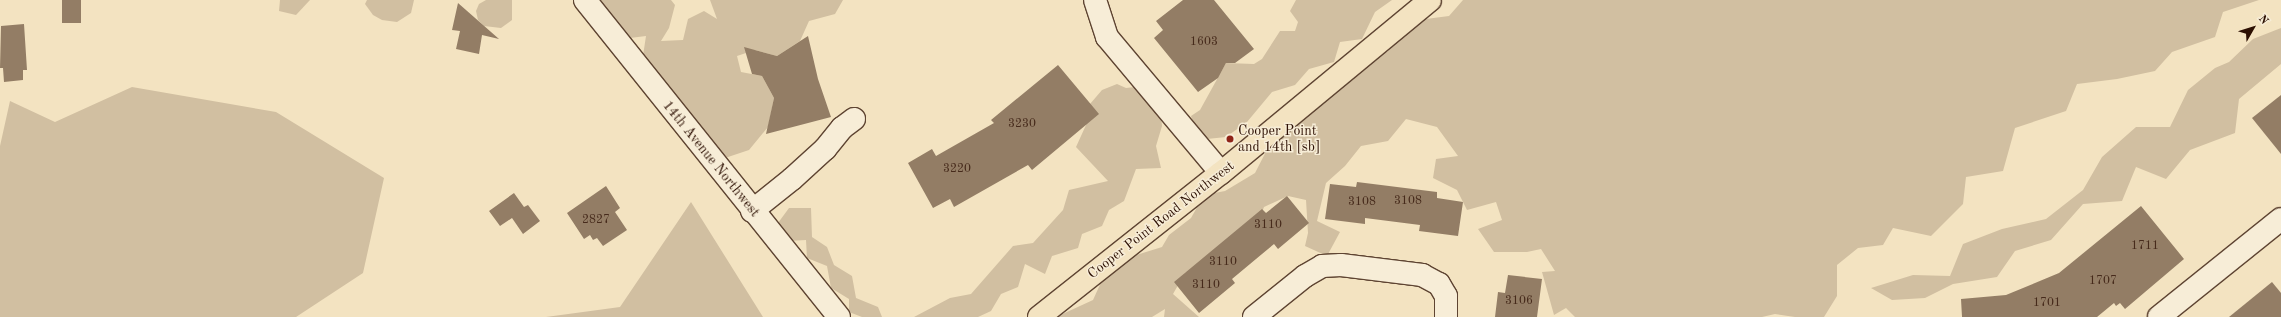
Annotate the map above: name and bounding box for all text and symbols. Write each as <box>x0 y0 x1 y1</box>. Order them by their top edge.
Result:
north arrow <box>2233 8 2273 48</box>
text: N <box>2256 13 2270 27</box>
house number: 1603 <box>1190 36 1218 50</box>
street label: 14th Avenue Northwest <box>659 98 763 220</box>
house number: 3230 <box>1008 118 1036 132</box>
place label: Cooper Point and 14th [sb] <box>1238 123 1320 156</box>
marker: Cooper Point and 14th [sb] <box>1225 134 1235 144</box>
street label: Cooper Point Road Northwest <box>1084 158 1238 282</box>
house number: 3220 <box>943 163 971 177</box>
house number: 3108 <box>1394 195 1422 209</box>
house number: 3108 <box>1348 196 1376 210</box>
house number: 2827 <box>582 214 610 228</box>
house number: 3110 <box>1254 219 1282 233</box>
house number: 1711 <box>2131 240 2159 254</box>
house number: 3110 <box>1209 256 1237 270</box>
house number: 1707 <box>2089 275 2117 289</box>
house number: 3110 <box>1192 279 1220 293</box>
house number: 3106 <box>1505 295 1533 309</box>
house number: 1701 <box>2033 297 2061 311</box>

